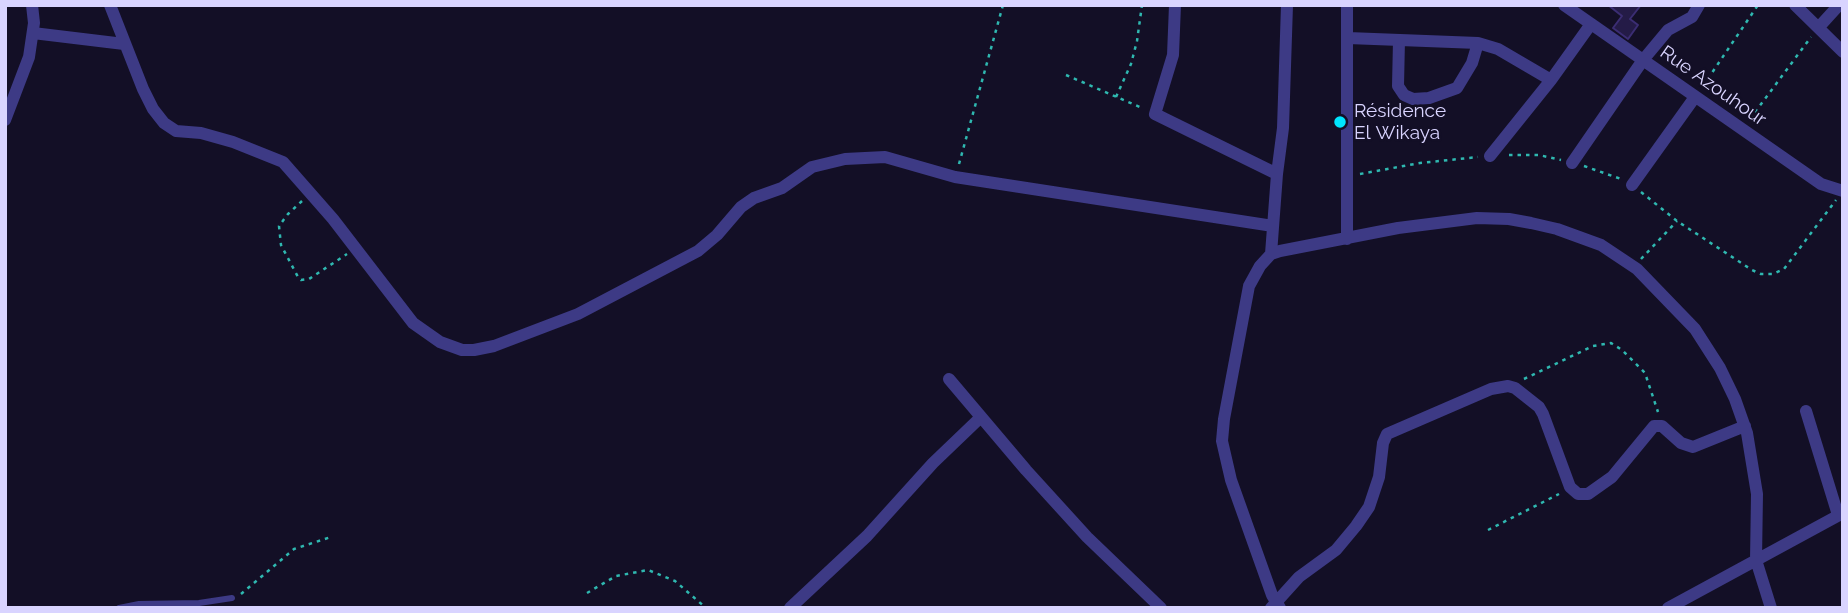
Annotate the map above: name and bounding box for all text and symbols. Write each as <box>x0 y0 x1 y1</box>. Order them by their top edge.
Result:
street label: Rue Azouhour <box>1655 41 1771 131</box>
place label: Résidence El Wikaya <box>1354 100 1446 144</box>
marker: Résidence El Wikaya <box>1332 114 1348 130</box>

